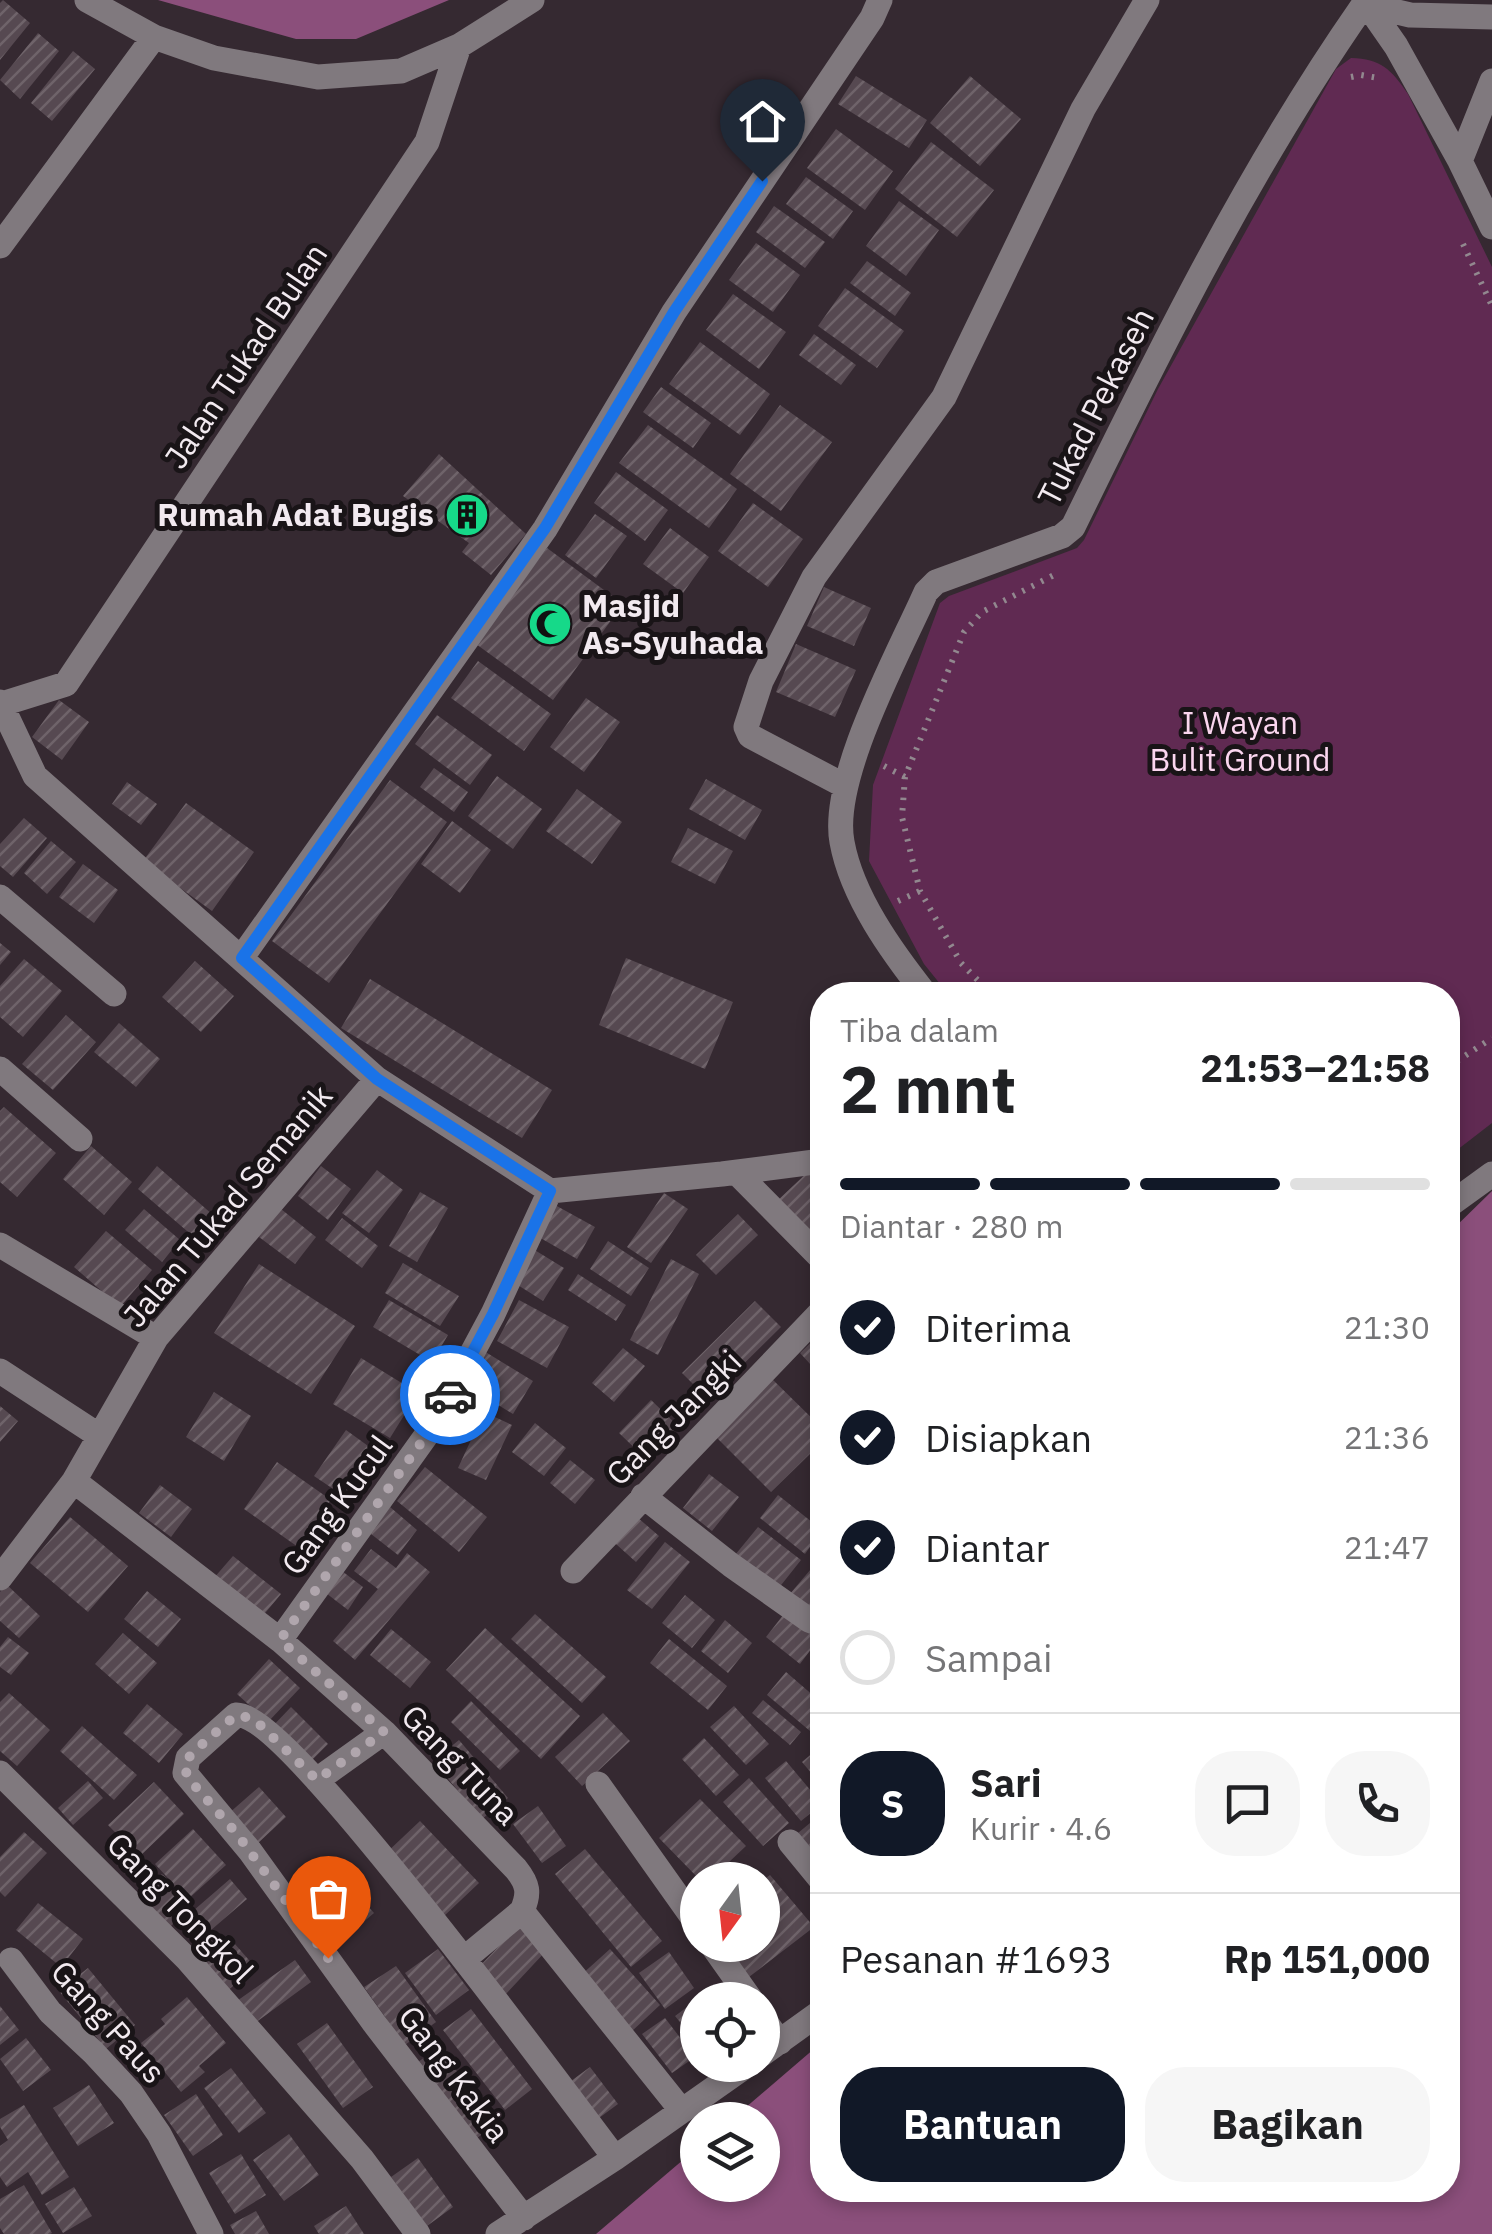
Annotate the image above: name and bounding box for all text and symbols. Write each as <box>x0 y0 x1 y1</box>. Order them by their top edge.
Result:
pin <box>720 79 805 182</box>
icon: home <box>735 94 790 149</box>
street label: Jalan Tukad Bulan <box>154 235 336 476</box>
street label: Tukad Pekaseh <box>1027 301 1163 512</box>
building icon: Rumah Adat Bugis <box>444 492 490 538</box>
place label: Rumah Adat Bugis <box>157 493 434 535</box>
place label: Masjid As-Syuhada <box>582 584 763 663</box>
mosque icon: Masjid As-Syuhada <box>527 601 573 647</box>
park label: I Wayan Bulit Ground <box>1149 701 1331 780</box>
text: Tiba dalam <box>840 1009 999 1051</box>
text: 21:53–21:58 <box>1200 1043 1430 1092</box>
text: 2 mnt <box>840 1046 1016 1131</box>
street label: Jalan Tukad Semanik <box>113 1075 341 1335</box>
text: Diantar · 280 m <box>840 1205 1063 1247</box>
icon: check <box>840 1300 895 1355</box>
text: Diterima <box>925 1303 1071 1352</box>
text: 21:30 <box>1344 1306 1430 1348</box>
street label: Gang Jangki <box>596 1340 750 1494</box>
courier <box>400 1345 500 1445</box>
icon: car <box>423 1368 478 1423</box>
icon: check <box>840 1410 895 1465</box>
text: Disiapkan <box>925 1413 1092 1462</box>
text: 21:36 <box>1344 1416 1430 1458</box>
street label: Gang Kucul <box>271 1426 401 1583</box>
icon: check <box>840 1520 895 1575</box>
text: Diantar <box>925 1523 1049 1572</box>
text: 21:47 <box>1344 1526 1430 1568</box>
text: Sampai <box>925 1633 1052 1682</box>
street label: Gang Tuna <box>393 1695 529 1834</box>
button: chat <box>1195 1751 1300 1856</box>
button: phone <box>1325 1751 1430 1856</box>
text: Sari <box>970 1758 1042 1807</box>
text: S <box>881 1779 904 1828</box>
text: Kurir · 4.6 <box>970 1807 1112 1849</box>
street label: Gang Tongkol <box>98 1823 263 1992</box>
pin <box>286 1856 371 1959</box>
north arrow <box>680 1862 780 1962</box>
map controls <box>680 1862 780 2202</box>
icon: bag <box>301 1871 356 1926</box>
text: Pesanan #1693 <box>840 1934 1113 1983</box>
text: Rp 151,000 <box>1224 1934 1430 1983</box>
street label: Gang Paus <box>42 1951 175 2092</box>
button: locate <box>680 1982 780 2082</box>
street label: Gang Kakia <box>390 1997 520 2150</box>
button: Bantuan <box>840 2067 1125 2182</box>
button: Bagikan <box>1145 2067 1430 2182</box>
button: layers <box>680 2102 780 2202</box>

